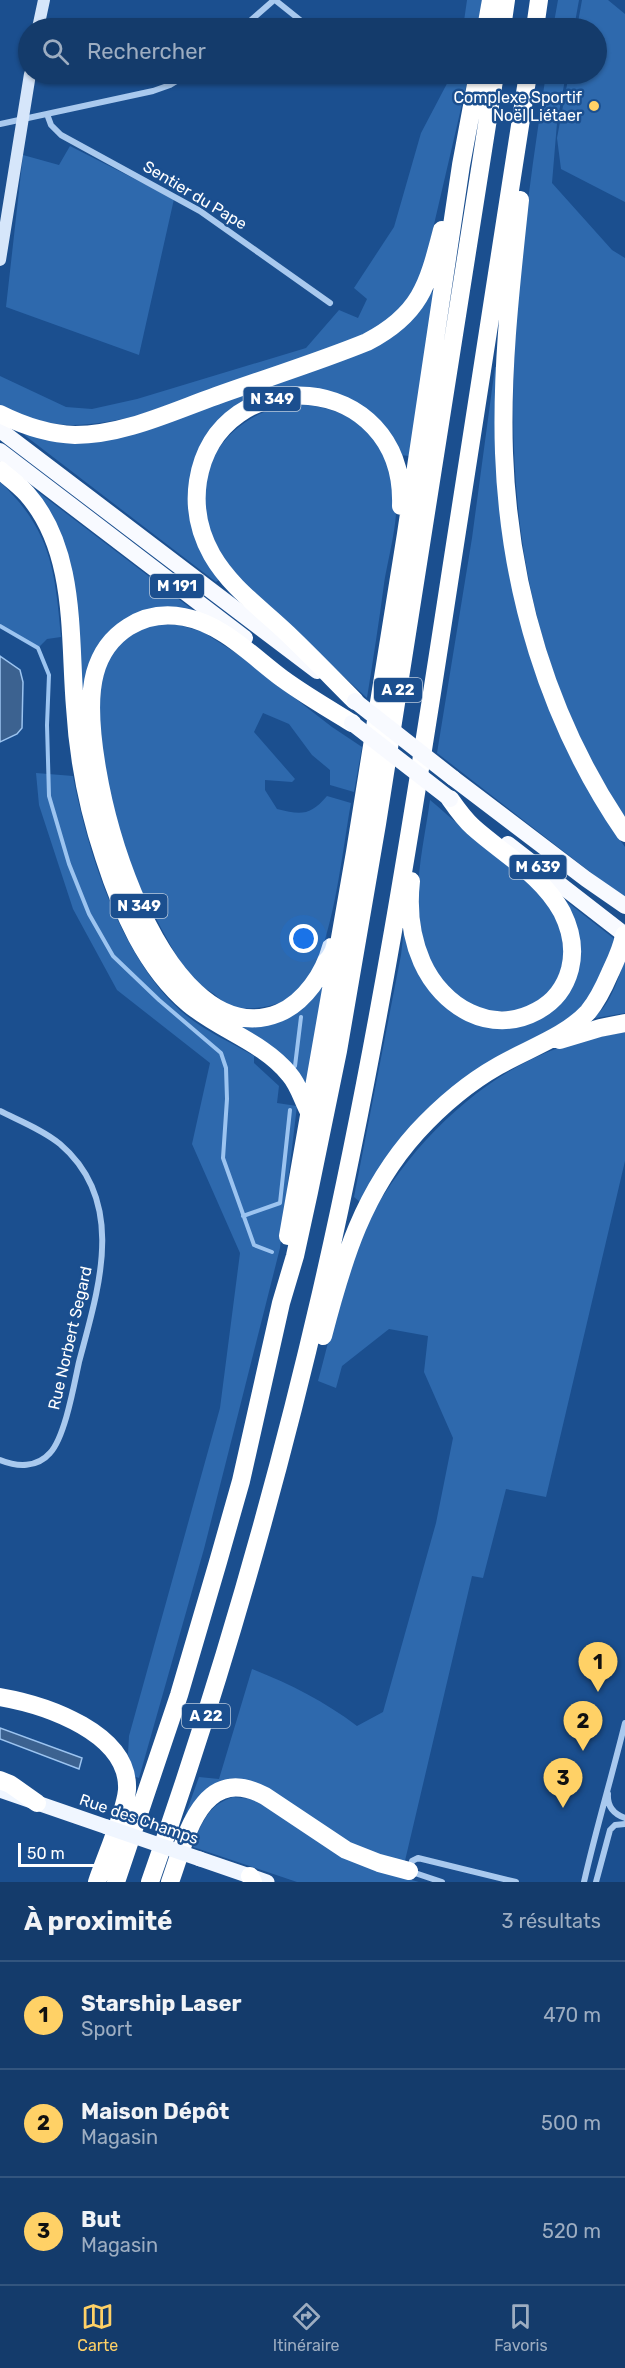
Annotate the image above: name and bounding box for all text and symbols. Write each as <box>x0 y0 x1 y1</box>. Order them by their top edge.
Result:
search box <box>18 18 607 84</box>
icon: search <box>39 35 72 68</box>
text: Rechercher <box>87 38 206 65</box>
place label: Complexe Sportif Noël Liétaer <box>453 88 583 125</box>
marker: Complexe Sportif Noël Liétaer <box>587 99 601 113</box>
street label: Sentier du Pape <box>140 157 250 233</box>
road number: N 349 <box>244 387 300 411</box>
road number: M 191 <box>150 574 204 598</box>
road number: A 22 <box>374 678 422 702</box>
road number: M 639 <box>510 855 566 879</box>
road number: N 349 <box>110 894 168 918</box>
your location <box>289 924 318 953</box>
street label: Rue Norbert Segard <box>44 1264 96 1412</box>
pin: 1 <box>578 1642 618 1692</box>
pin: 2 <box>564 1702 602 1751</box>
road number: A 22 <box>182 1704 230 1728</box>
pin: 3 <box>544 1758 582 1808</box>
street label: Rue des Champs <box>77 1790 201 1848</box>
scale bar <box>18 1840 105 1868</box>
text: 50 m <box>27 1844 65 1863</box>
text: À proximité <box>24 1906 173 1937</box>
text: 3 résultats <box>502 1909 601 1933</box>
text: Starship Laser <box>81 1990 242 2017</box>
text: 1 <box>39 2003 48 2027</box>
text: 470 m <box>543 2003 601 2027</box>
text: Sport <box>81 2017 132 2041</box>
text: Maison Dépôt <box>81 2098 229 2125</box>
text: 2 <box>37 2111 50 2135</box>
text: 500 m <box>541 2111 601 2135</box>
text: Magasin <box>81 2125 158 2149</box>
text: But <box>81 2206 121 2233</box>
text: 3 <box>37 2219 50 2243</box>
text: 520 m <box>542 2219 601 2243</box>
text: Magasin <box>81 2233 158 2257</box>
tab: Carte <box>77 2300 118 2355</box>
tab: Itinéraire <box>273 2300 340 2355</box>
tab: Favoris <box>494 2300 548 2355</box>

